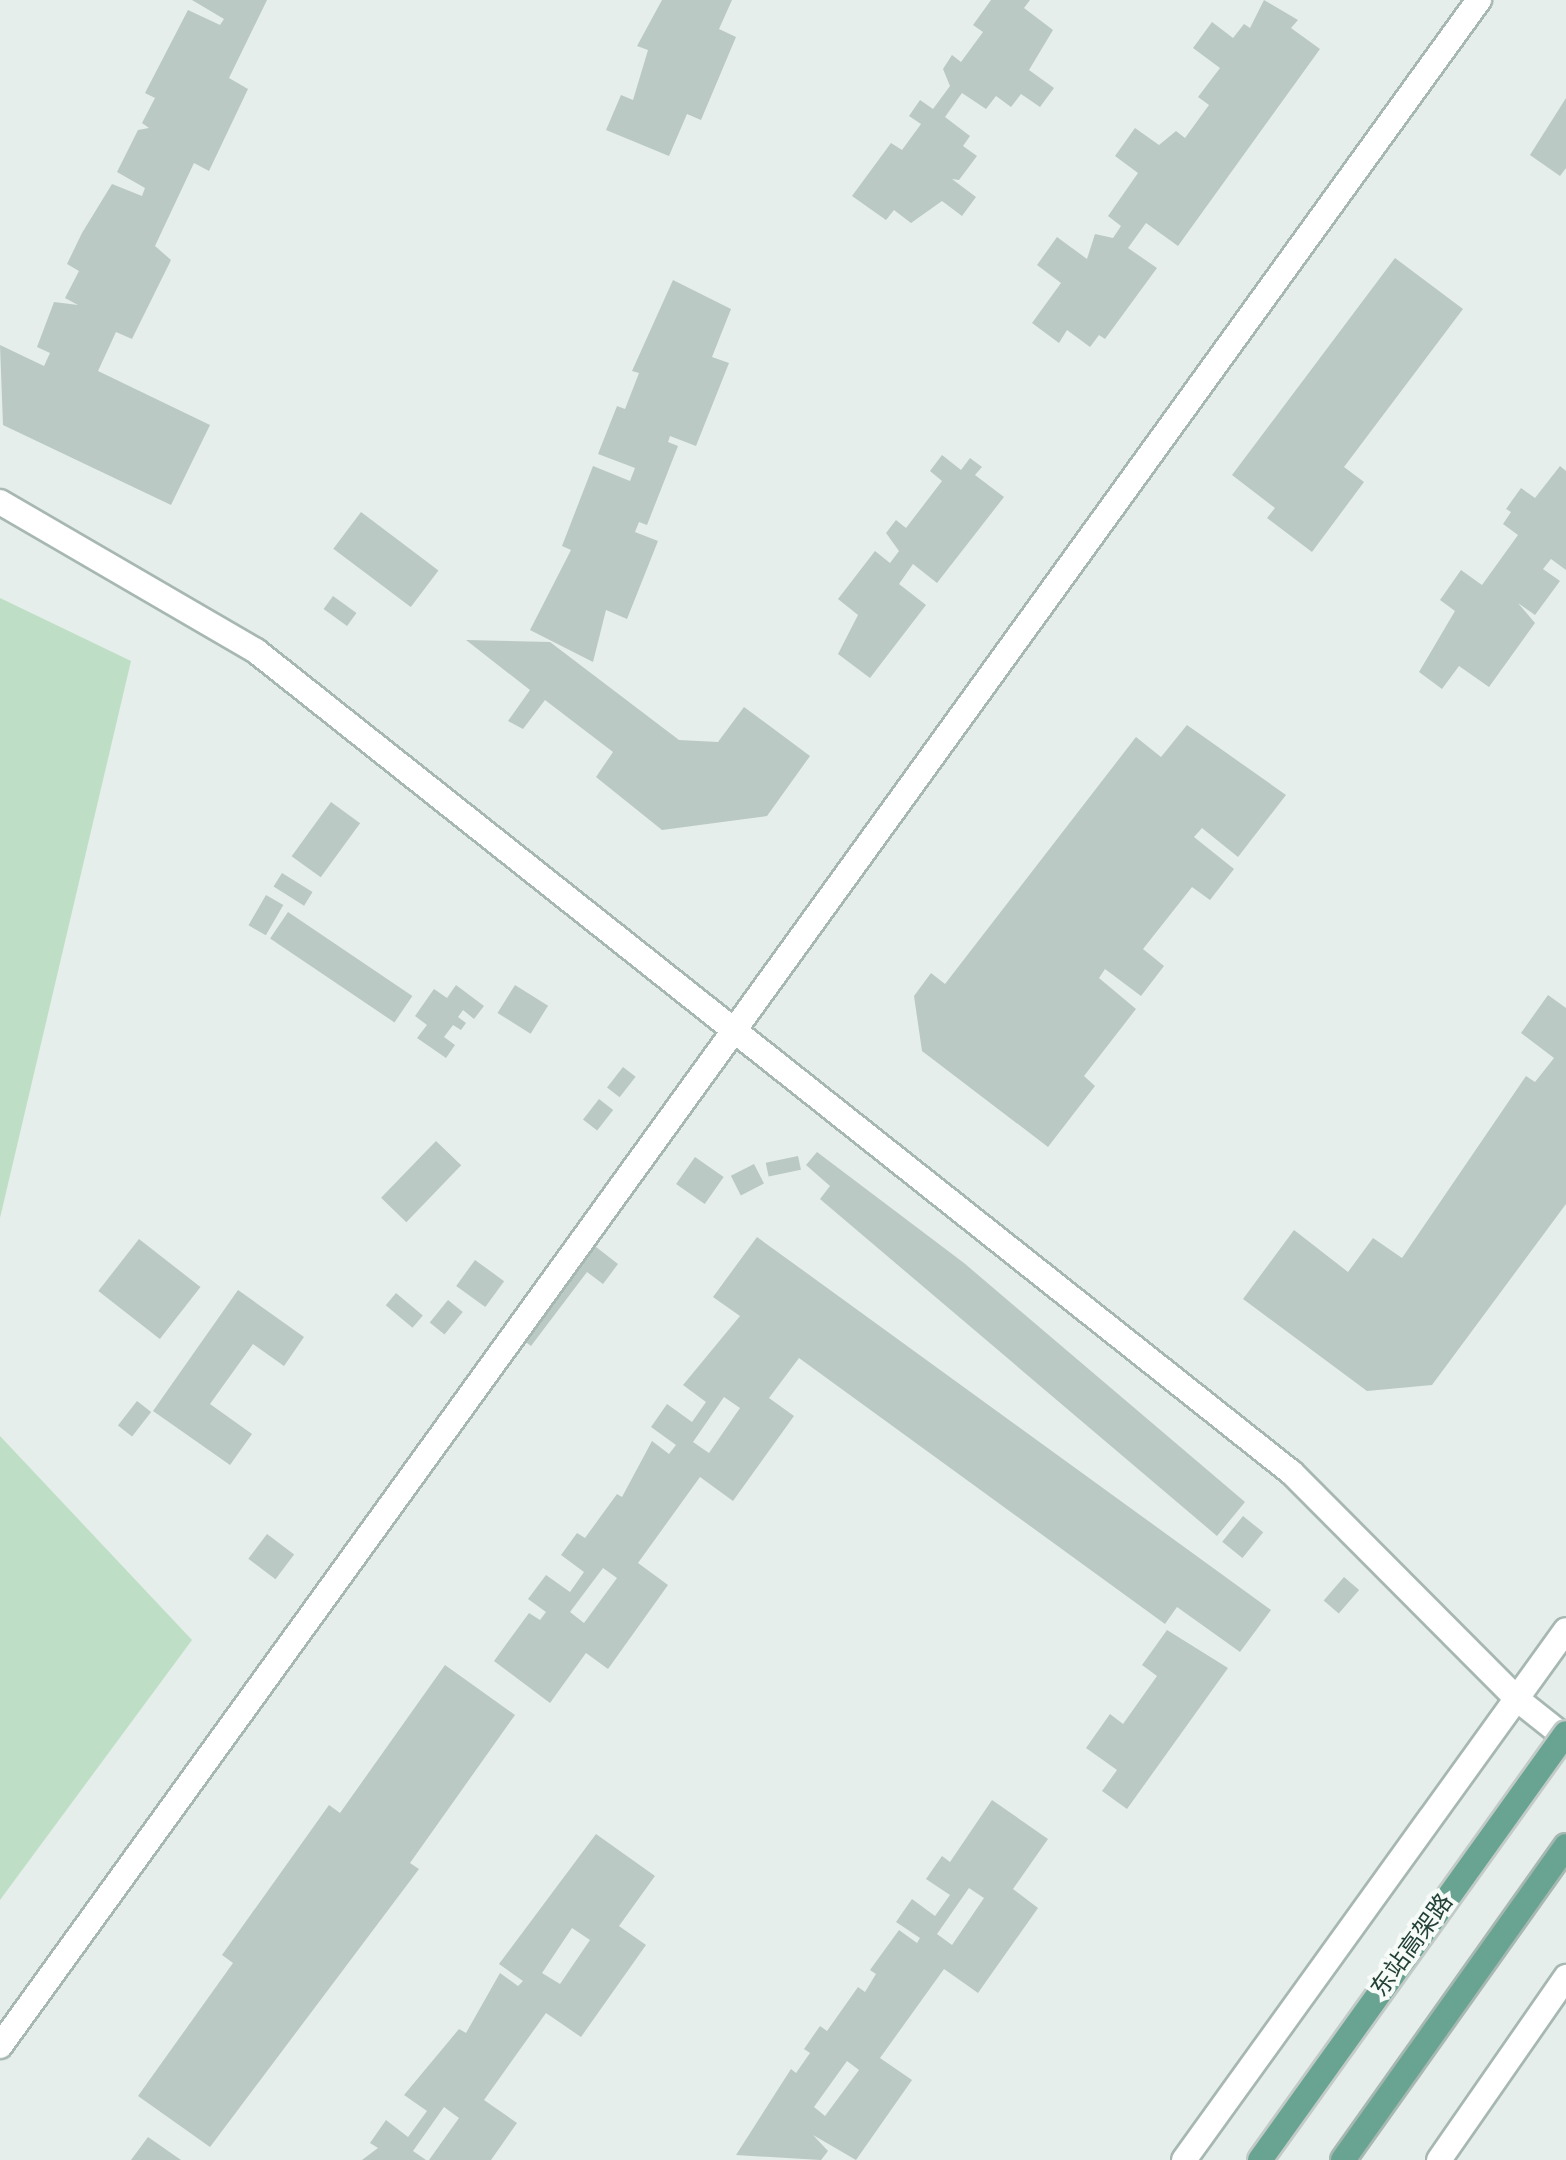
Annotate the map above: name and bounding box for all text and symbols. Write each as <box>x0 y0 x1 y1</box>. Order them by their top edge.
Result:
street label: 东站高架路 <box>1366 1889 1460 2003</box>

